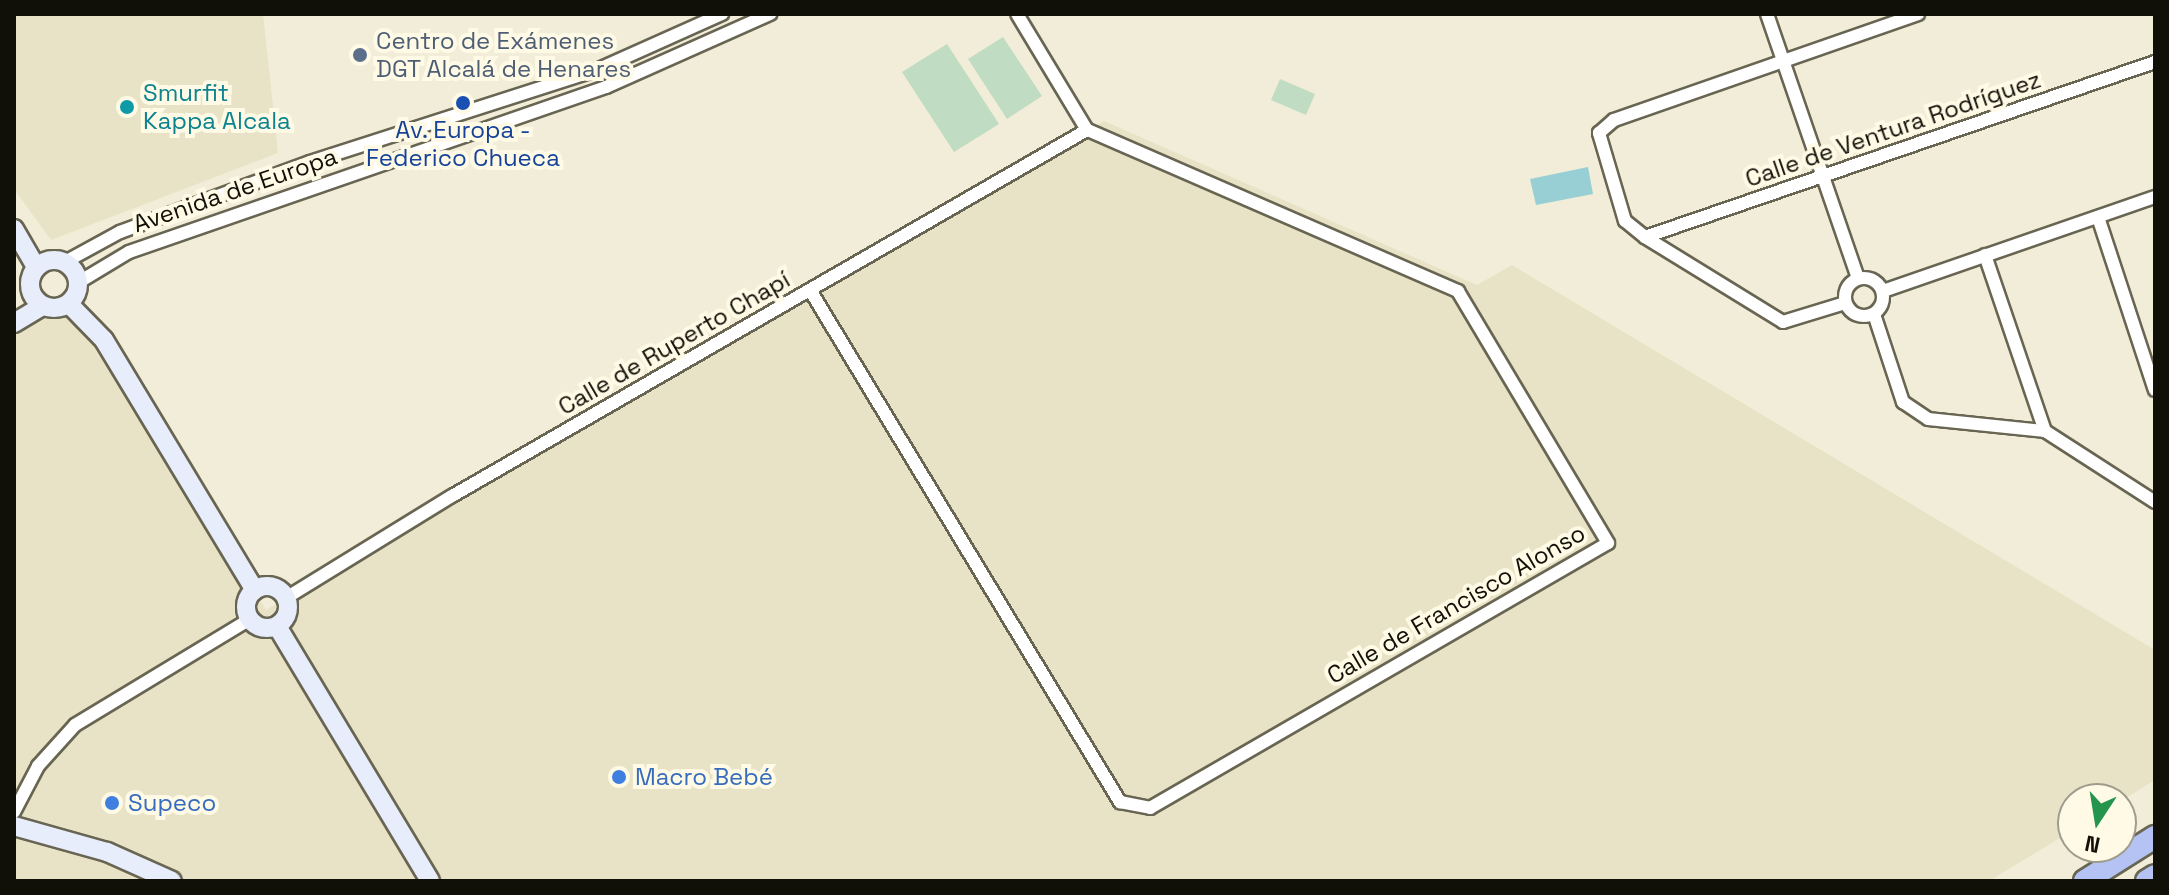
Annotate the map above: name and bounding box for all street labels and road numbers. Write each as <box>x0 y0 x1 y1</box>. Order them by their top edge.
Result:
street label: Calle de Ventura Rodríguez <box>1741 65 2045 193</box>
street label: Avenida de Europa <box>129 142 341 238</box>
street label: Calle de Ruperto Chapí <box>553 265 795 421</box>
street label: Calle de Francisco Alonso <box>1322 518 1590 690</box>

